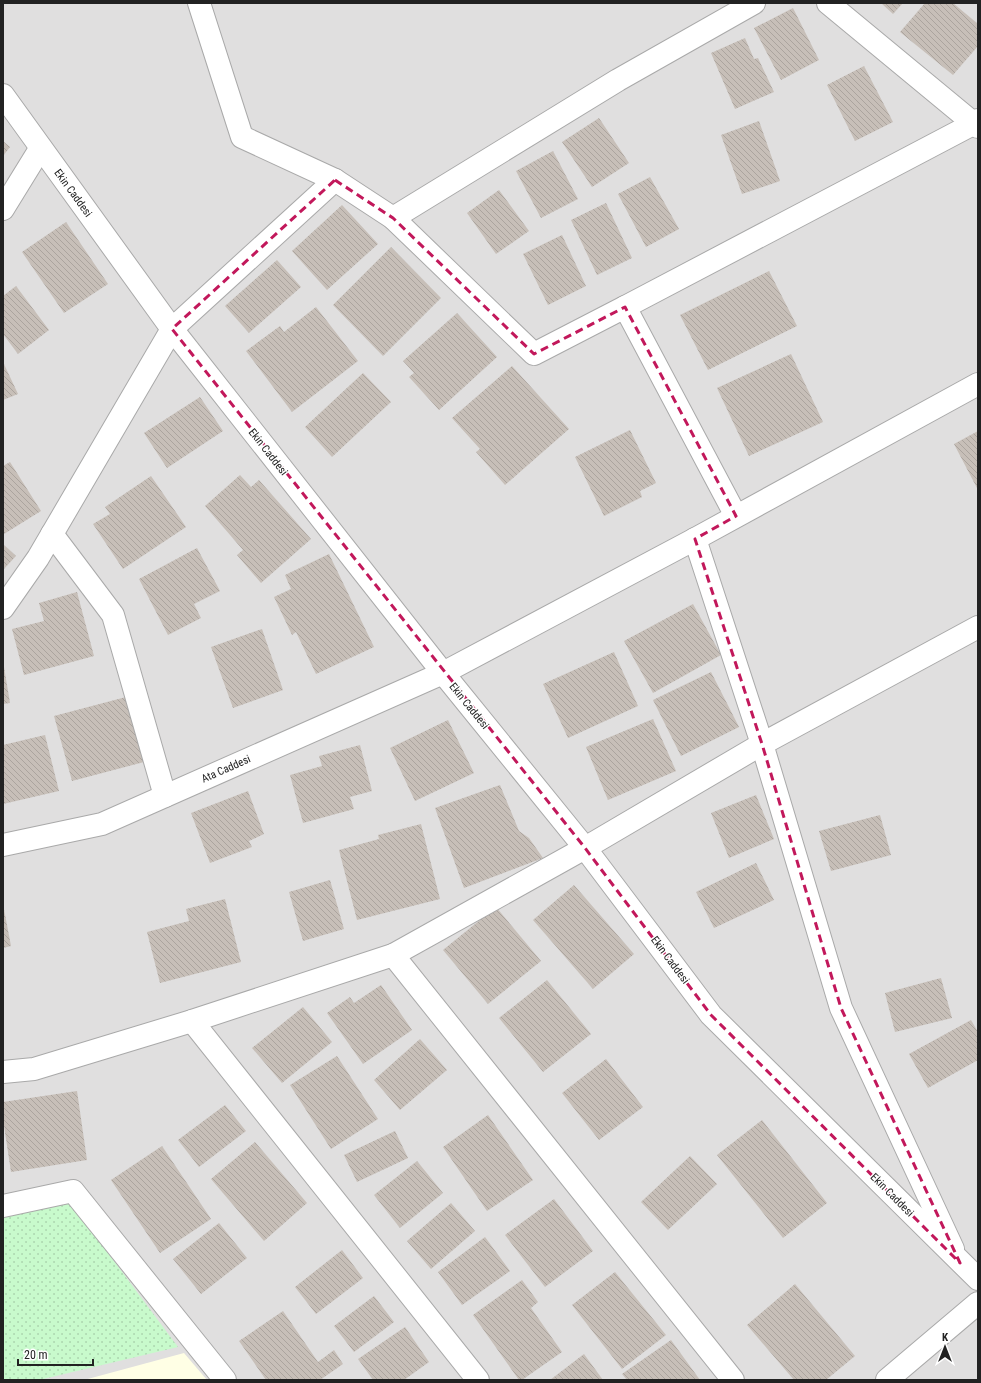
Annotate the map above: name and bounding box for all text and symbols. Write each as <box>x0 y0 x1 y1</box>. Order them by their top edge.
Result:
street label: Ekin Caddesi <box>51 167 95 219</box>
street label: Ekin Caddesi <box>246 426 290 478</box>
street label: Ekin Caddesi <box>446 680 492 732</box>
street label: Ata Caddesi <box>199 752 253 786</box>
street label: Ekin Caddesi <box>648 934 692 986</box>
street label: Ekin Caddesi <box>868 1171 916 1219</box>
north arrow <box>925 1327 965 1367</box>
text: K <box>942 1331 949 1344</box>
scale bar <box>18 1341 93 1367</box>
text: 20 m <box>24 1348 48 1362</box>

